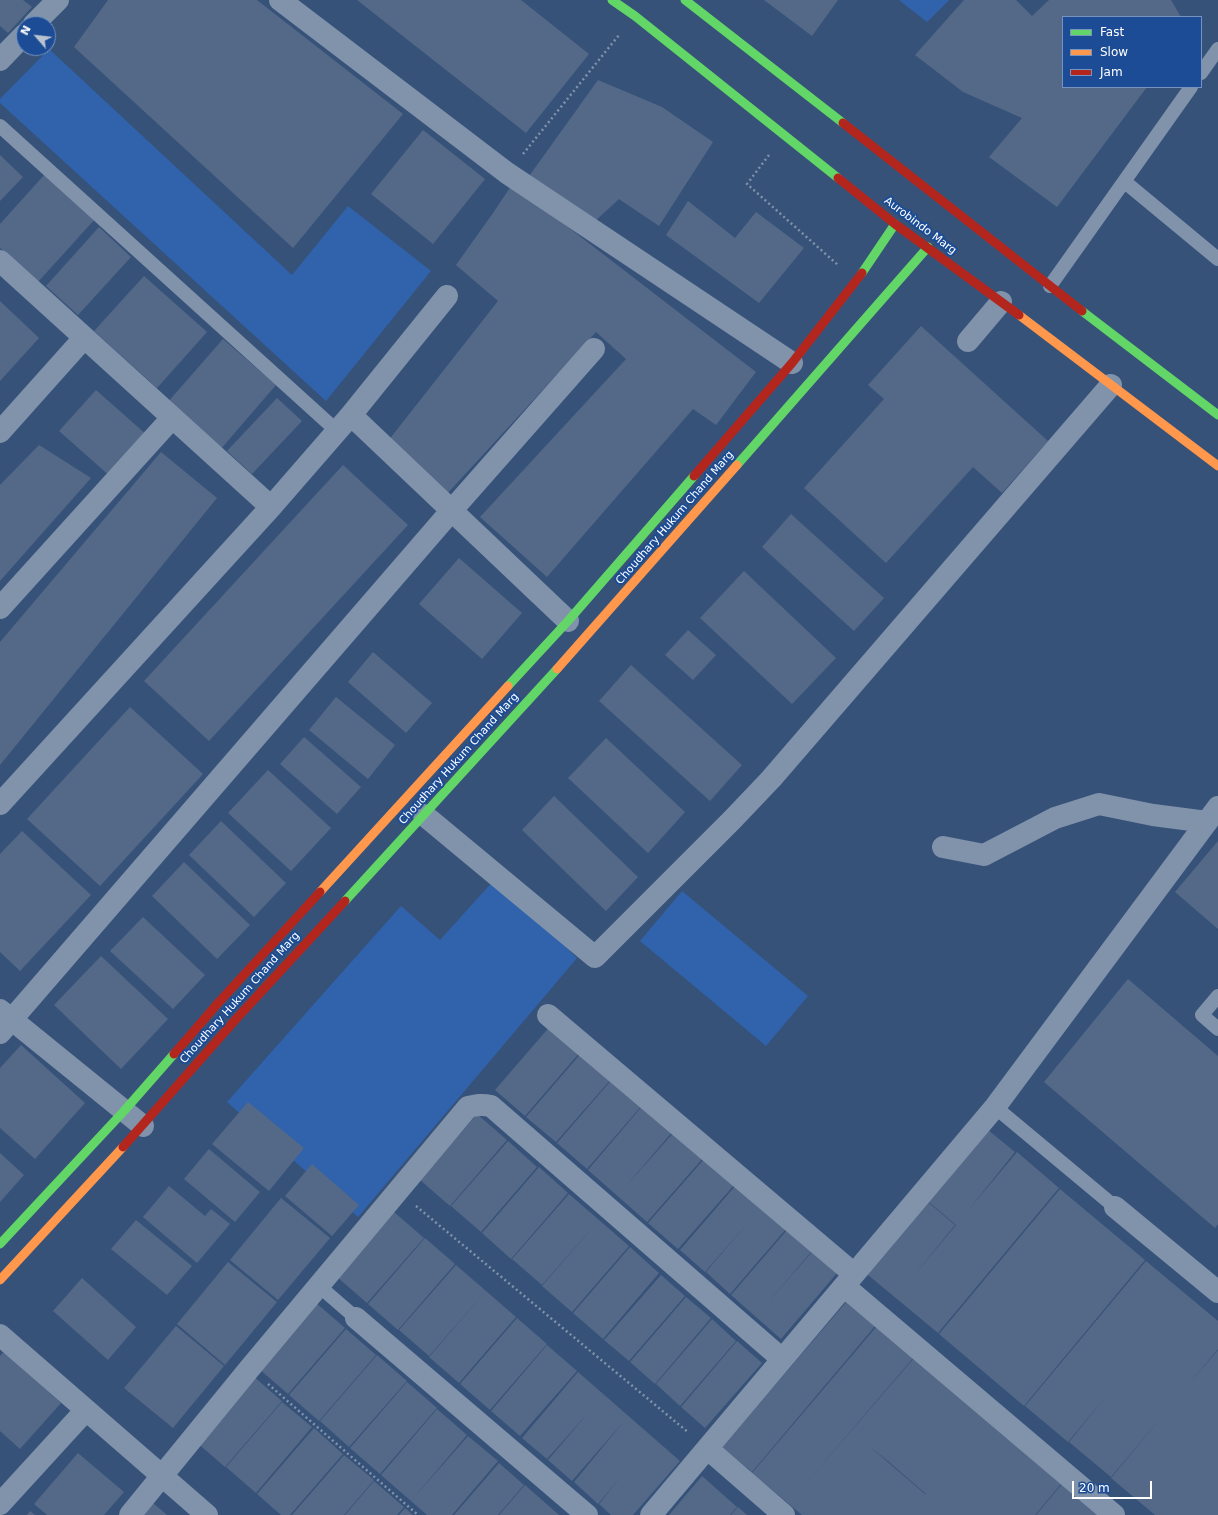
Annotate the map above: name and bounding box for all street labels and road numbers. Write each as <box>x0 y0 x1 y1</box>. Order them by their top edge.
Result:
street label: Aurobindo Marg <box>881 194 959 258</box>
street label: Choudhary Hukum Chand Marg <box>613 449 737 587</box>
street label: Choudhary Hukum Chand Marg <box>396 691 522 827</box>
street label: Choudhary Hukum Chand Marg <box>177 930 303 1066</box>

